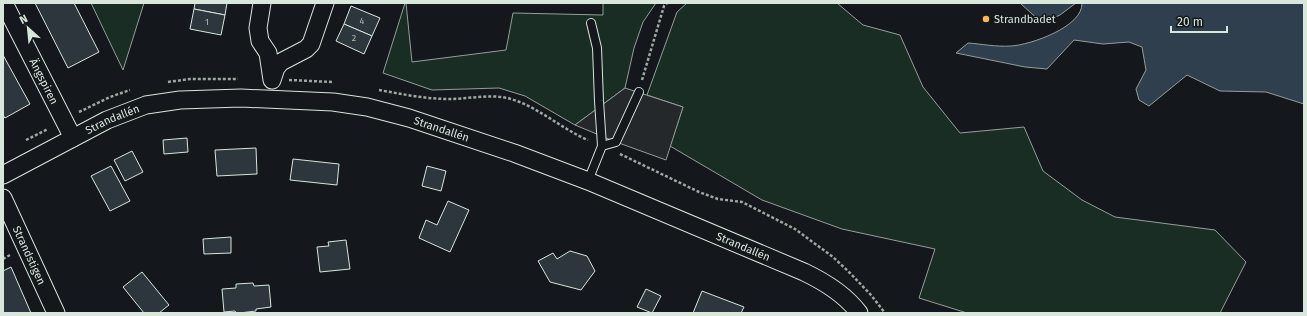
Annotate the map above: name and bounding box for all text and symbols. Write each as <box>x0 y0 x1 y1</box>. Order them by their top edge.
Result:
north arrow <box>8 8 48 48</box>
scale bar <box>1171 8 1227 34</box>
text: N <box>17 12 30 27</box>
place label: Strandbadet <box>994 13 1056 26</box>
marker: Strandbadet <box>981 14 991 24</box>
text: 20 m <box>1177 15 1203 29</box>
house number: 4 <box>360 16 365 26</box>
house number: 1 <box>205 17 209 27</box>
house number: 2 <box>352 33 356 43</box>
street label: Ängspiren <box>27 56 61 106</box>
street label: Strandallén <box>83 102 141 137</box>
street label: Strandallén <box>412 114 471 144</box>
street label: Strandstigen <box>10 224 48 287</box>
street label: Strandallén <box>714 229 772 264</box>

